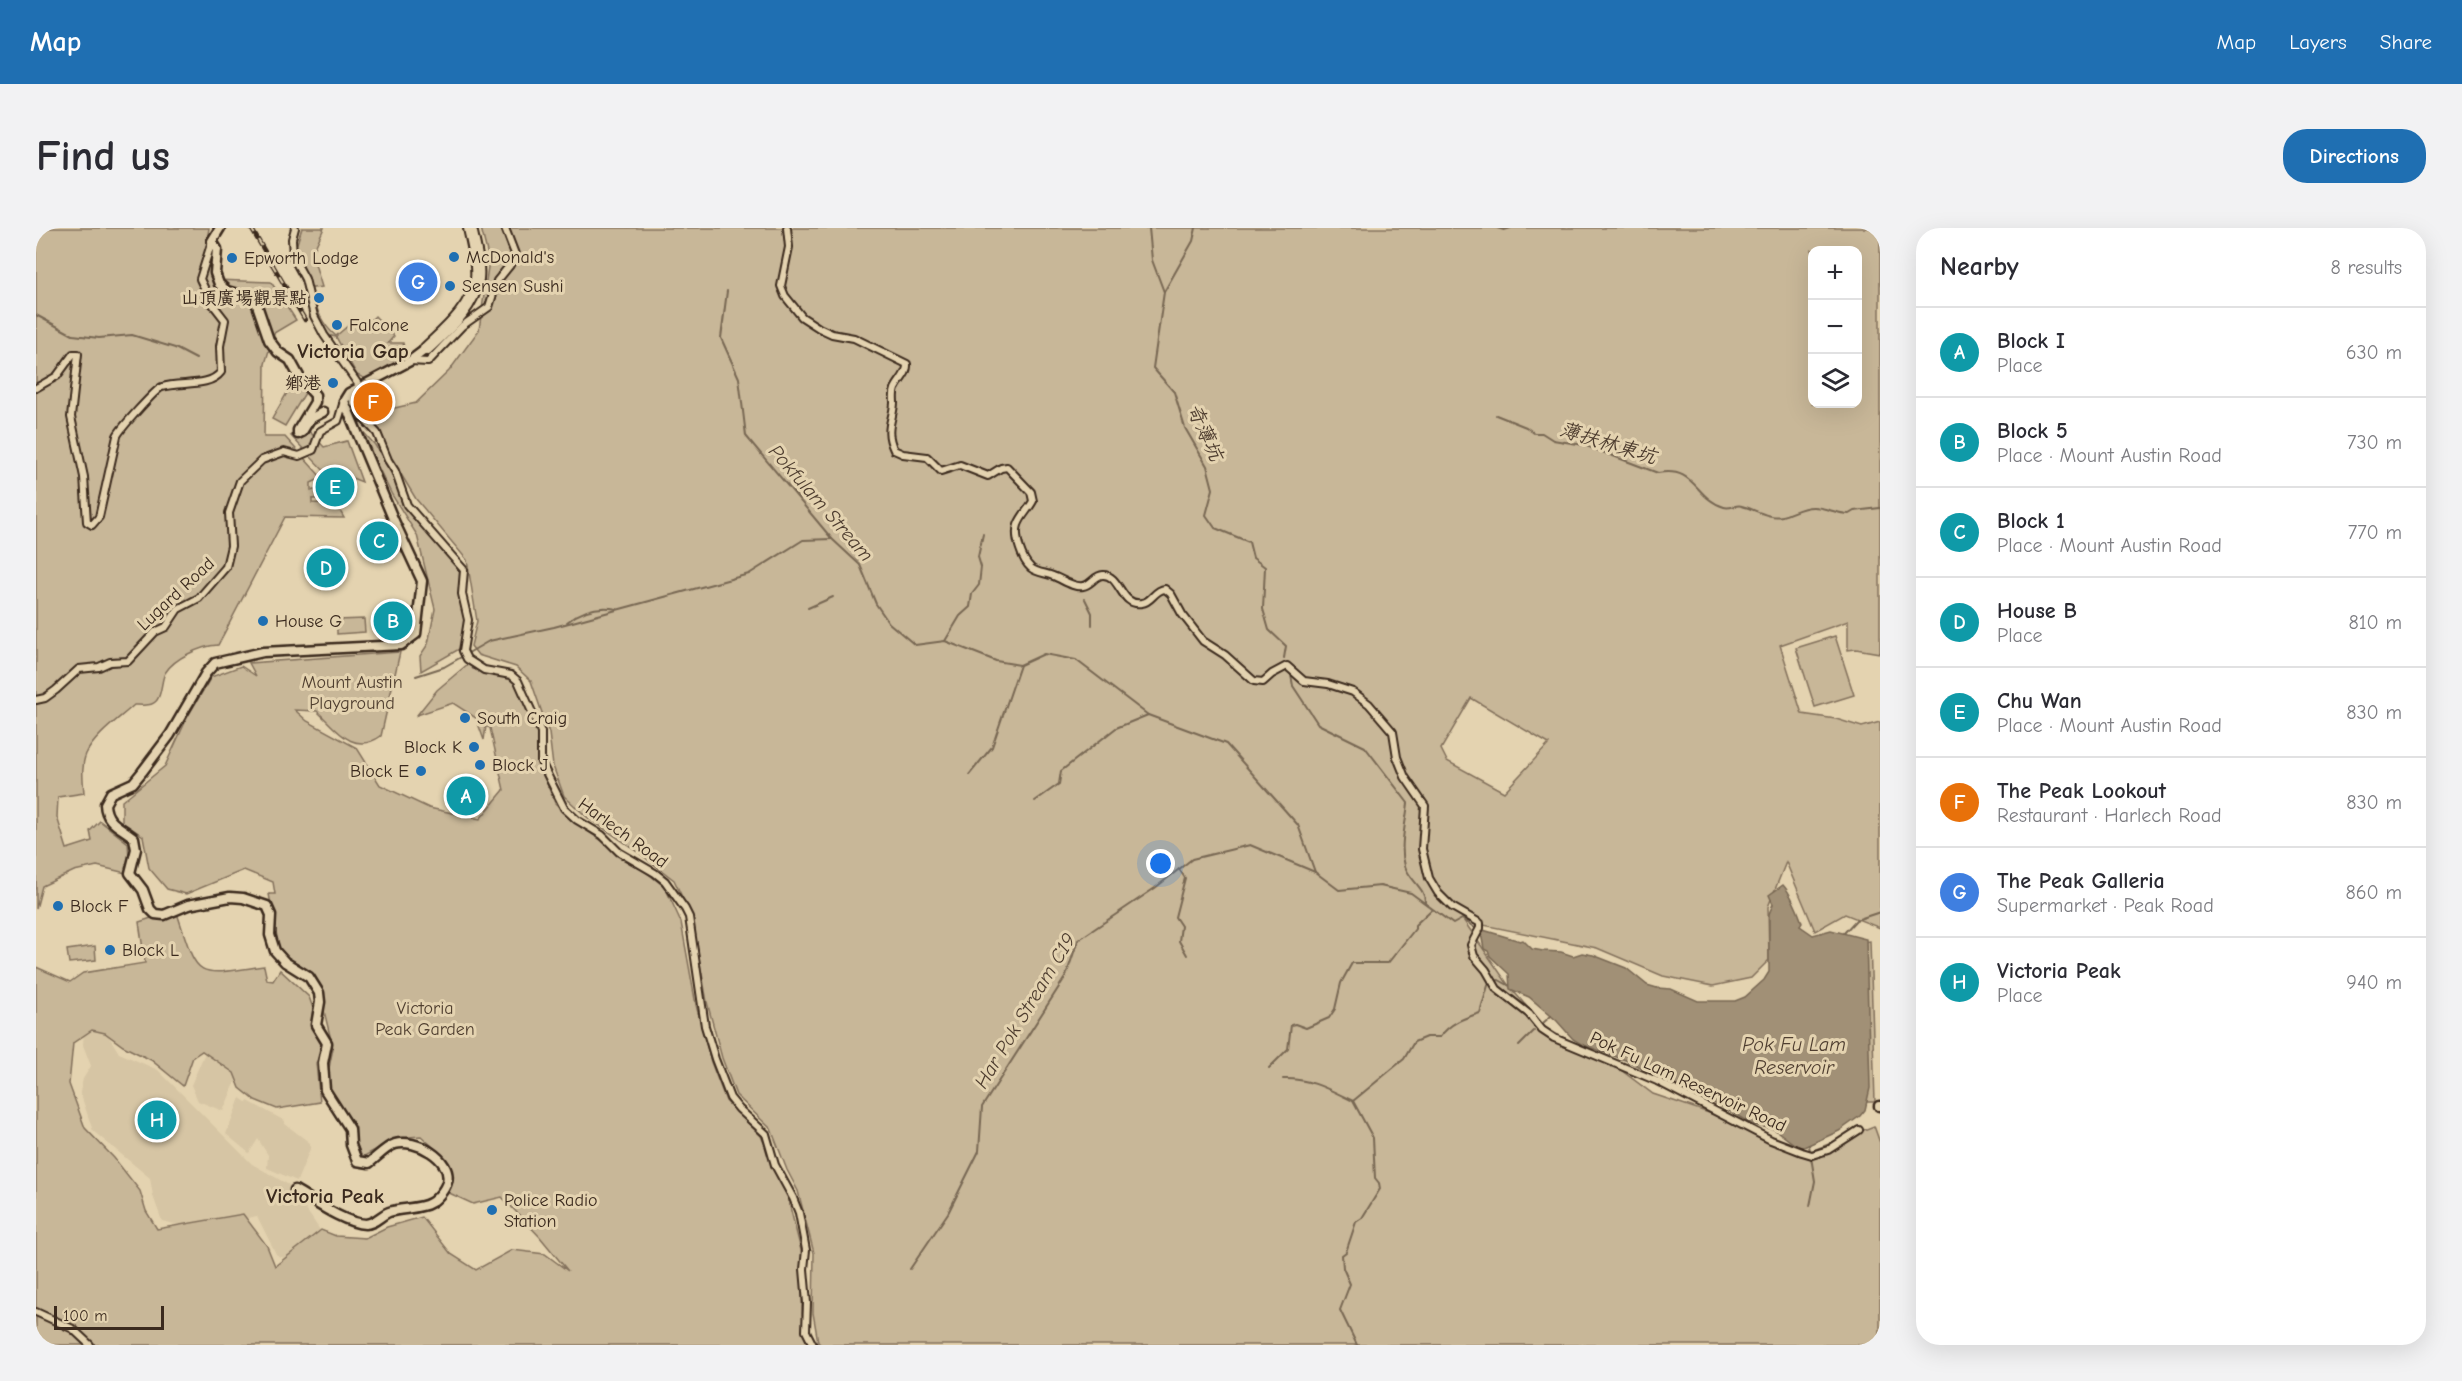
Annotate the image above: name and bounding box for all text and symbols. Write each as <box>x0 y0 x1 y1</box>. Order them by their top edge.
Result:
text: Map <box>30 26 81 58</box>
text: Map <box>2217 30 2256 54</box>
text: Layers <box>2289 30 2347 54</box>
text: Share <box>2380 30 2432 54</box>
button: Directions <box>2283 129 2426 183</box>
text: Find us <box>36 132 170 181</box>
map controls <box>1808 246 1862 408</box>
button: + <box>1808 246 1862 300</box>
place label: McDonald's <box>466 247 554 268</box>
place label: Epworth Lodge <box>244 248 359 269</box>
marker: McDonald's <box>447 250 461 264</box>
marker: Epworth Lodge <box>225 251 239 265</box>
text: Nearby <box>1940 252 2019 282</box>
text: 8 results <box>2330 256 2402 279</box>
pin: G <box>398 260 437 304</box>
place label: Sensen Sushi <box>462 276 564 297</box>
marker: Sensen Sushi <box>443 279 457 293</box>
place label: 山頂廣場觀景點 <box>181 288 307 309</box>
marker: 山頂廣場觀景點 <box>312 291 326 305</box>
button: − <box>1808 300 1862 354</box>
place label: Falcone <box>349 315 409 336</box>
marker: Falcone <box>330 318 344 332</box>
text: Block I <box>1997 328 2065 354</box>
district label: Victoria Gap <box>297 339 409 363</box>
text: A <box>1954 341 1965 364</box>
text: 630 m <box>2346 341 2402 364</box>
button: layers <box>1808 354 1862 408</box>
text: Place <box>1997 354 2043 377</box>
place label: 鄉港 <box>285 373 321 394</box>
marker: 鄉港 <box>326 376 340 390</box>
pin: F <box>354 380 392 424</box>
water label: 奇薄坑 <box>1182 400 1229 466</box>
water label: 薄扶林東坑 <box>1557 417 1661 469</box>
text: Block 5 <box>1997 418 2068 444</box>
text: B <box>1953 431 1966 454</box>
text: 730 m <box>2347 431 2402 454</box>
water label: Pokfulam Stream <box>764 440 878 566</box>
text: Place · Mount Austin Road <box>1997 444 2222 467</box>
pin: E <box>316 464 354 510</box>
text: Block 1 <box>1997 508 2065 534</box>
pin: C <box>360 518 398 564</box>
text: C <box>1953 521 1966 544</box>
text: 770 m <box>2348 521 2402 544</box>
text: Place · Mount Austin Road <box>1997 534 2222 557</box>
pin: D <box>306 546 346 590</box>
street label: Lugard Road <box>133 553 219 635</box>
pin: B <box>374 598 412 644</box>
text: House B <box>1997 598 2077 624</box>
place label: House G <box>275 611 342 632</box>
text: D <box>1953 611 1966 634</box>
text: 810 m <box>2348 611 2402 634</box>
marker: House G <box>256 614 270 628</box>
text: Place <box>1997 624 2043 647</box>
park label: Mount Austin Playground <box>301 672 403 714</box>
text: Chu Wan <box>1997 688 2082 714</box>
text: E <box>1954 701 1965 724</box>
text: 830 m <box>2346 701 2402 724</box>
place label: South Craig <box>477 708 567 729</box>
marker: South Craig <box>458 711 472 725</box>
text: Place · Mount Austin Road <box>1997 714 2222 737</box>
place label: Block K <box>404 737 462 758</box>
marker: Block K <box>467 740 481 754</box>
place label: Block J <box>492 755 548 776</box>
marker: Block J <box>473 758 487 772</box>
place label: Block E <box>350 761 409 782</box>
marker: Block E <box>414 764 428 778</box>
pin: A <box>446 774 486 818</box>
text: The Peak Lookout <box>1997 778 2166 804</box>
text: F <box>1954 791 1965 814</box>
text: 830 m <box>2346 791 2402 814</box>
street label: Harlech Road <box>574 793 672 873</box>
text: Restaurant · Harlech Road <box>1997 804 2222 827</box>
your location <box>1146 849 1175 878</box>
text: The Peak Galleria <box>1997 868 2165 894</box>
text: G <box>1952 881 1967 904</box>
text: 860 m <box>2345 881 2402 904</box>
text: Supermarket · Peak Road <box>1997 894 2214 917</box>
place label: Block F <box>70 896 129 917</box>
marker: Block F <box>51 899 65 913</box>
water label: Har Pok Stream C19 <box>970 929 1080 1093</box>
place label: Block L <box>122 940 179 961</box>
marker: Block L <box>103 943 117 957</box>
text: Victoria Peak <box>1997 958 2121 984</box>
text: H <box>1952 971 1967 994</box>
text: 940 m <box>2346 971 2402 994</box>
text: Place <box>1997 984 2043 1007</box>
park label: Victoria Peak Garden <box>375 998 475 1040</box>
street label: Pok Fu Lam Reservoir Road <box>1587 1027 1789 1137</box>
water label: Pok Fu Lam Reservoir <box>1742 1033 1846 1079</box>
pin: H <box>138 1098 176 1142</box>
district label: Victoria Peak <box>266 1184 385 1208</box>
place label: Police Radio Station <box>504 1190 598 1232</box>
marker: Police Radio Station <box>485 1203 499 1217</box>
scale bar <box>54 1303 164 1330</box>
text: 100 m <box>63 1307 107 1325</box>

